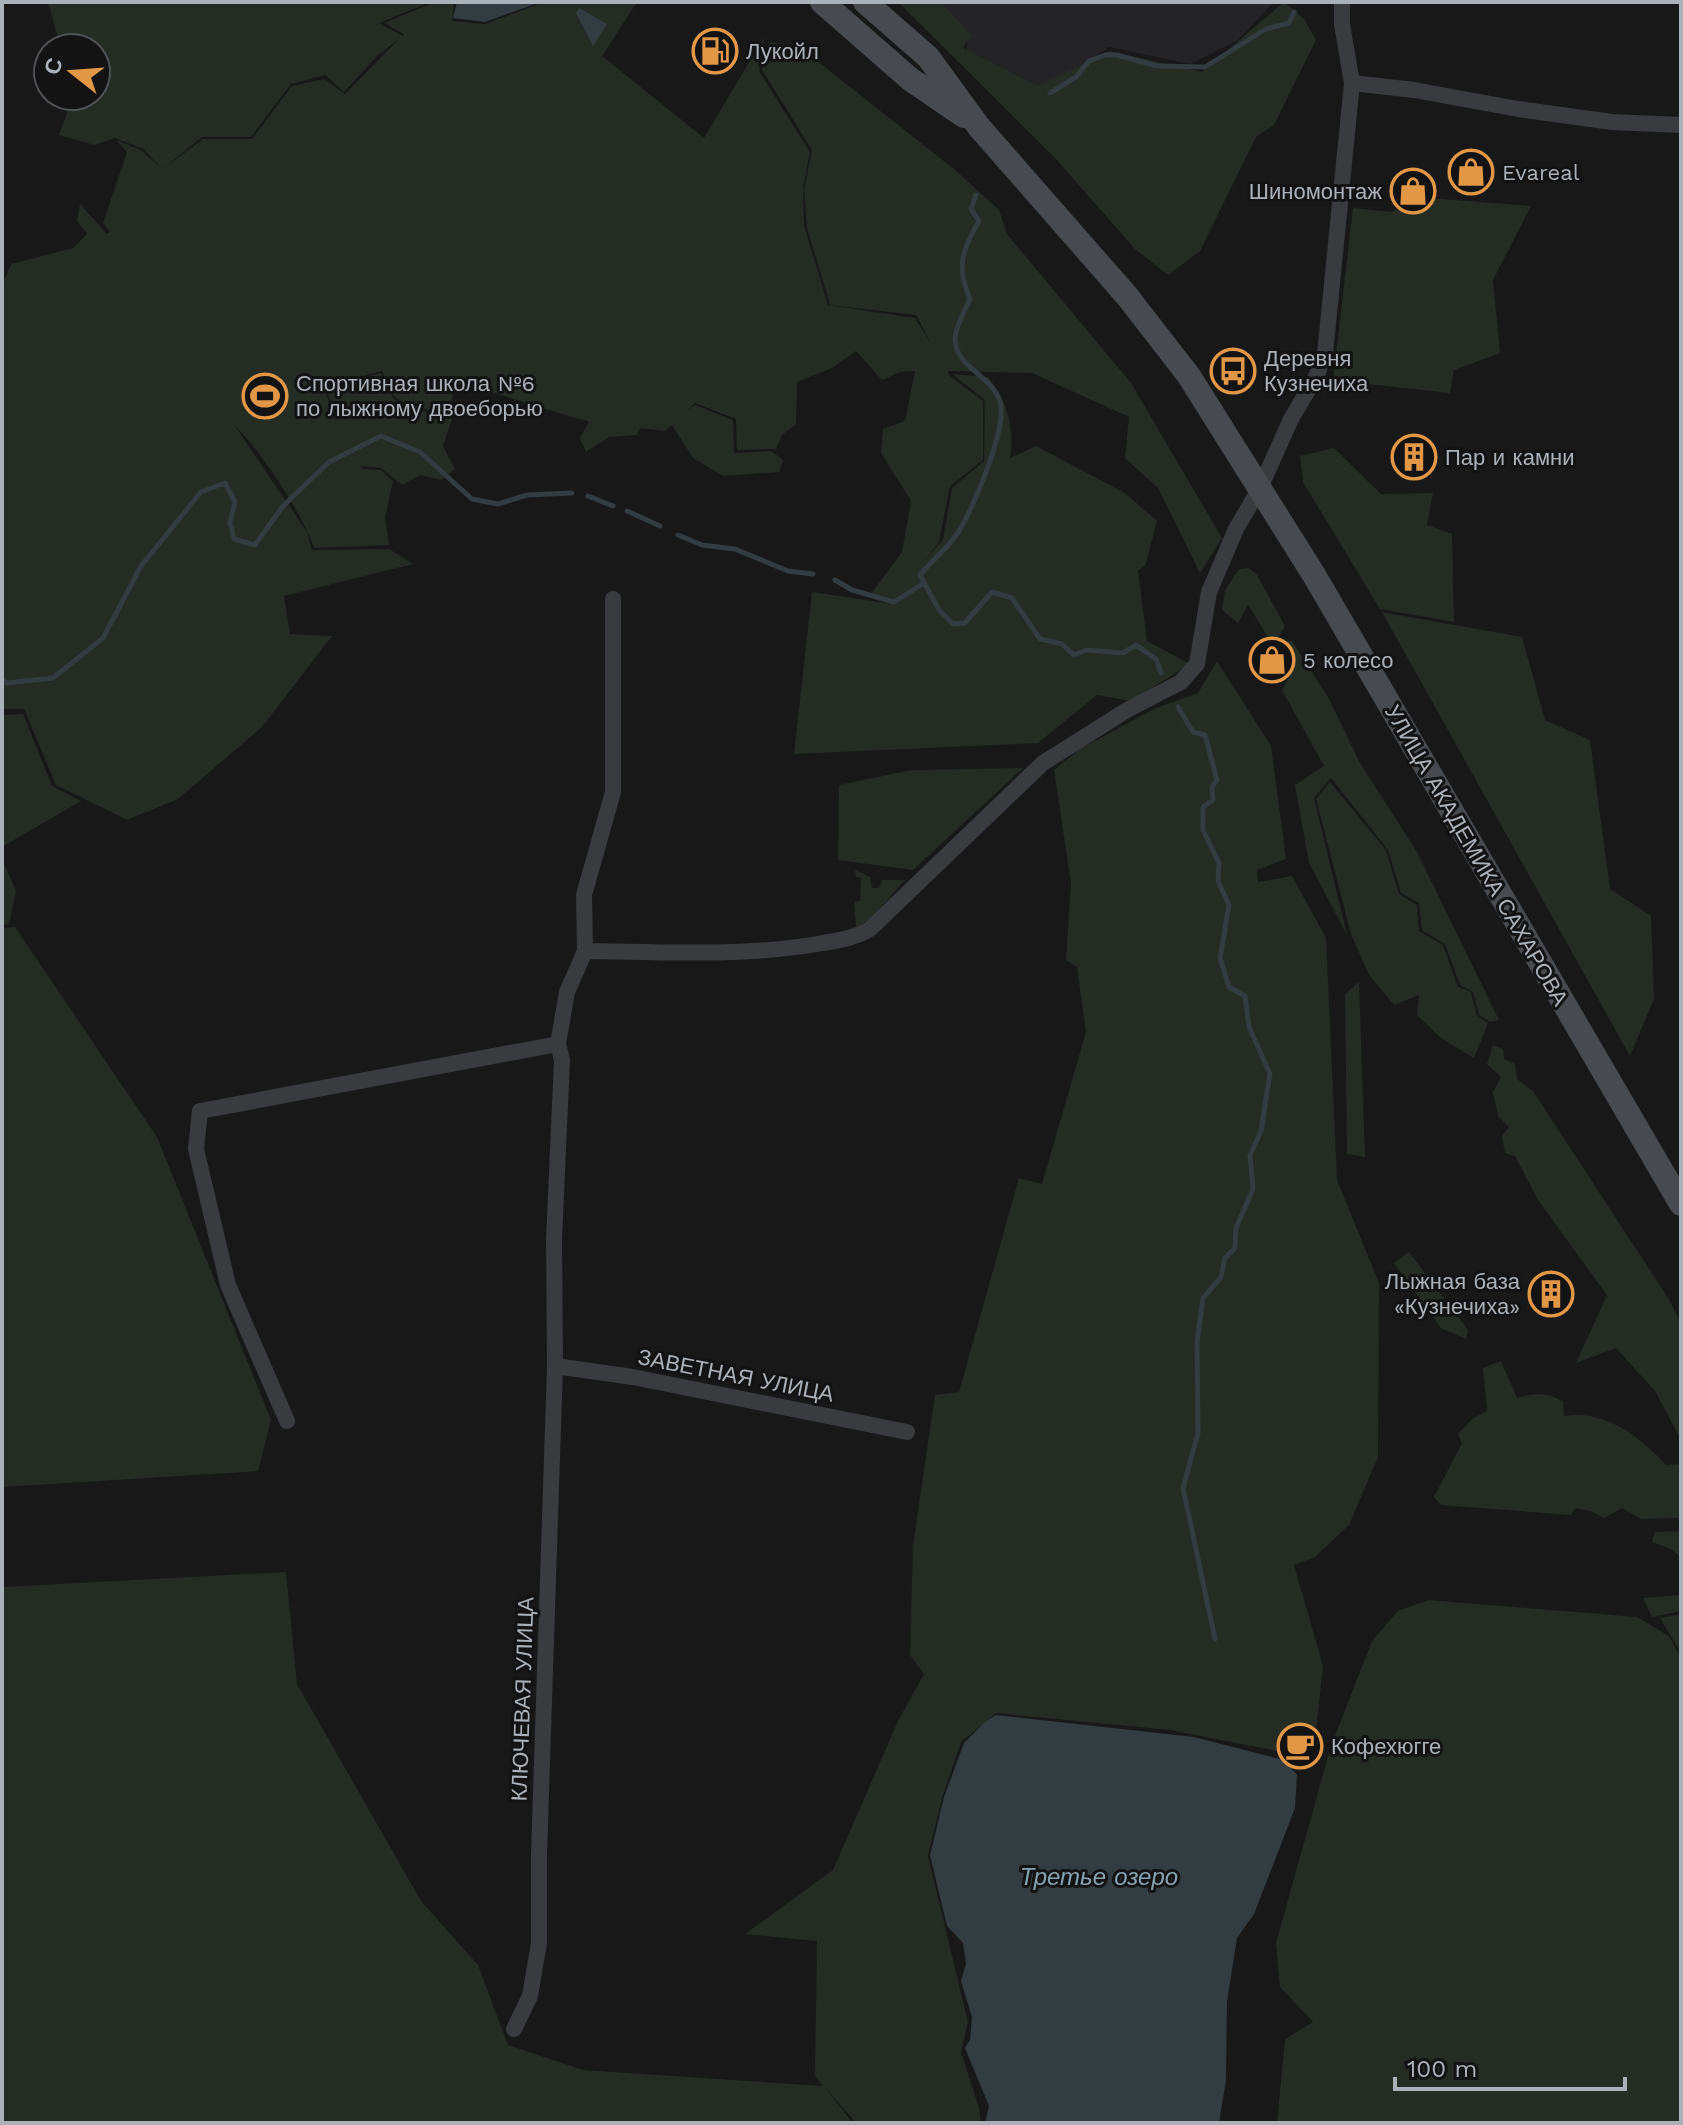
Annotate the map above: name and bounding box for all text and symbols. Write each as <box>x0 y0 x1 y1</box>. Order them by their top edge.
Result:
fuel station icon: Лукойл <box>691 27 739 75</box>
north arrow <box>32 32 112 112</box>
place label: Лукойл <box>746 39 819 64</box>
text: С <box>39 55 68 78</box>
shop icon: Evareal <box>1447 148 1495 196</box>
place label: Evareal <box>1502 160 1580 185</box>
shop icon: Шиномонтаж <box>1389 167 1437 215</box>
place label: Шиномонтаж <box>1249 179 1382 204</box>
place label: Деревня Кузнечиха <box>1264 346 1369 396</box>
bus stop icon: Деревня Кузнечиха <box>1209 347 1257 395</box>
place label: Спортивная школа №6 по лыжному двоеборью <box>296 371 543 421</box>
sports icon: Спортивная школа №6 по лыжному двоеборью <box>241 372 289 420</box>
building icon: Пар и камни <box>1390 433 1438 481</box>
place label: Пар и камни <box>1445 445 1574 470</box>
shop icon: 5 колесо <box>1248 636 1296 684</box>
place label: 5 колесо <box>1303 648 1394 673</box>
street label: УЛИЦА АКАДЕМИКА САХАРОВА <box>1380 701 1573 1010</box>
place label: Лыжная база «Кузнечиха» <box>1385 1269 1521 1319</box>
building icon: Лыжная база «Кузнечиха» <box>1527 1270 1575 1318</box>
street label: ЗАВЕТНАЯ УЛИЦА <box>636 1344 836 1407</box>
street label: КЛЮЧЕВАЯ УЛИЦА <box>506 1596 539 1802</box>
cafe icon: Кофехюгге <box>1276 1722 1324 1770</box>
place label: Кофехюгге <box>1331 1734 1441 1759</box>
water label: Третье озеро <box>1020 1863 1178 1891</box>
scale bar <box>1395 2041 1625 2091</box>
text: 100 m <box>1407 2055 1477 2083</box>

